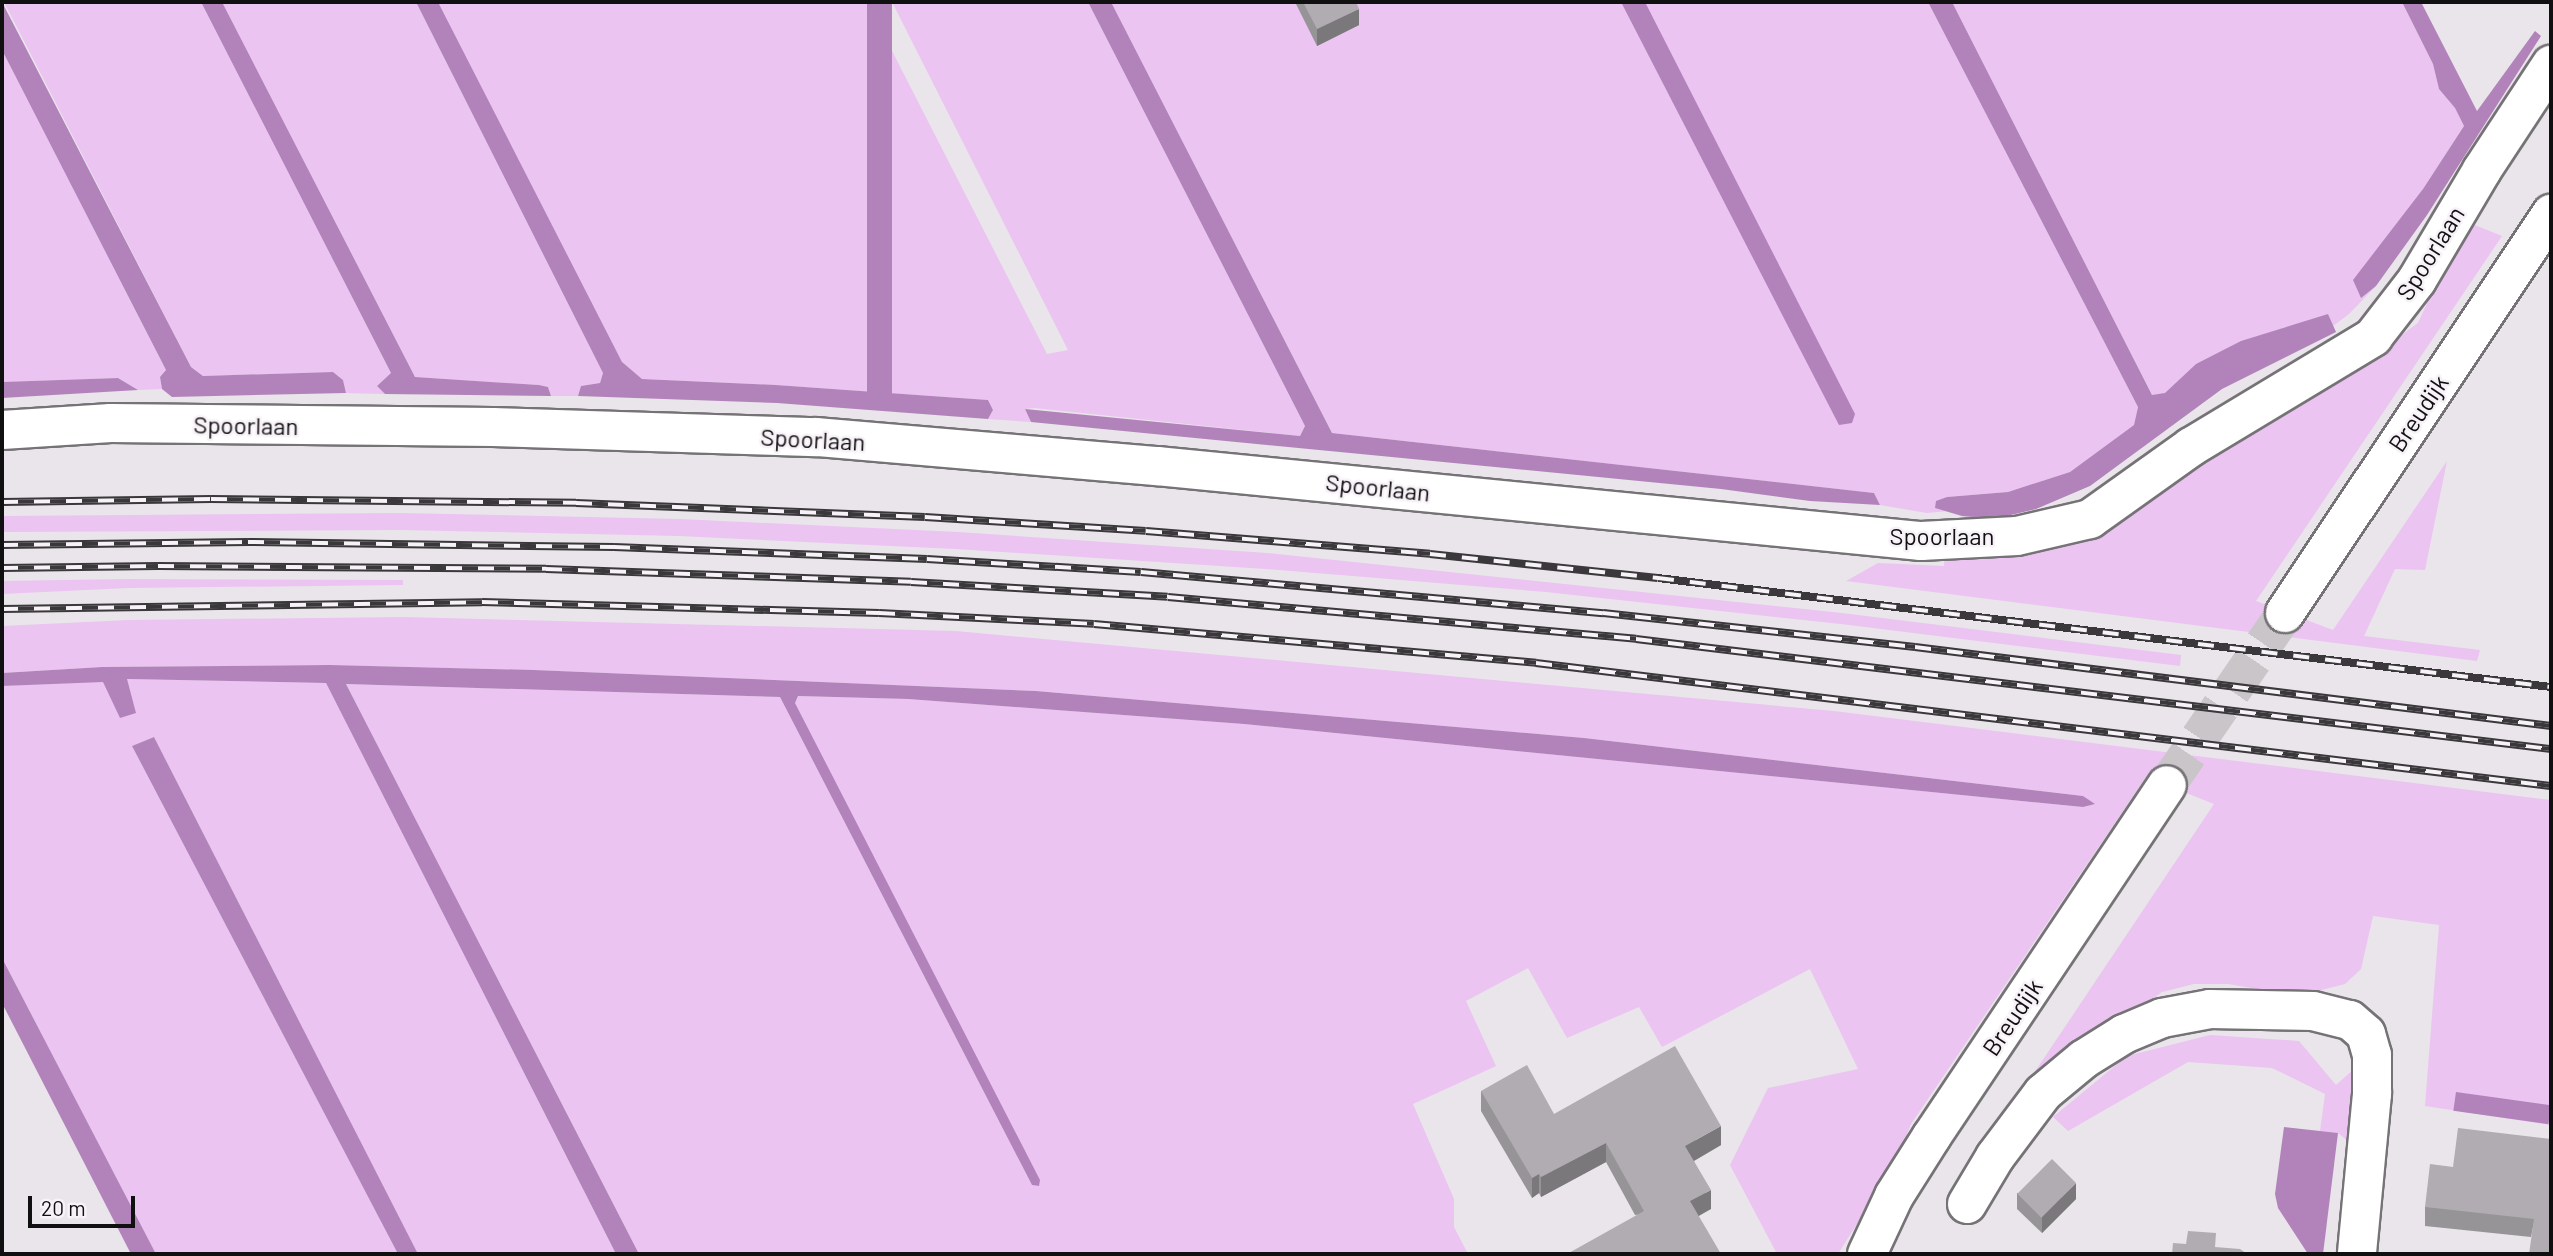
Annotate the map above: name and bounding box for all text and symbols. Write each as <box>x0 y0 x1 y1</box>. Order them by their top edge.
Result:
street label: Spoorlaan <box>2390 201 2470 305</box>
street label: Breudijk <box>2382 369 2454 457</box>
street label: Spoorlaan <box>193 410 299 440</box>
street label: Spoorlaan <box>760 422 866 456</box>
street label: Spoorlaan <box>1324 467 1432 507</box>
street label: Spoorlaan <box>1890 522 1994 550</box>
street label: Breudijk <box>1976 973 2048 1061</box>
scale bar <box>32 1182 138 1226</box>
text: 20 m <box>41 1195 86 1220</box>

